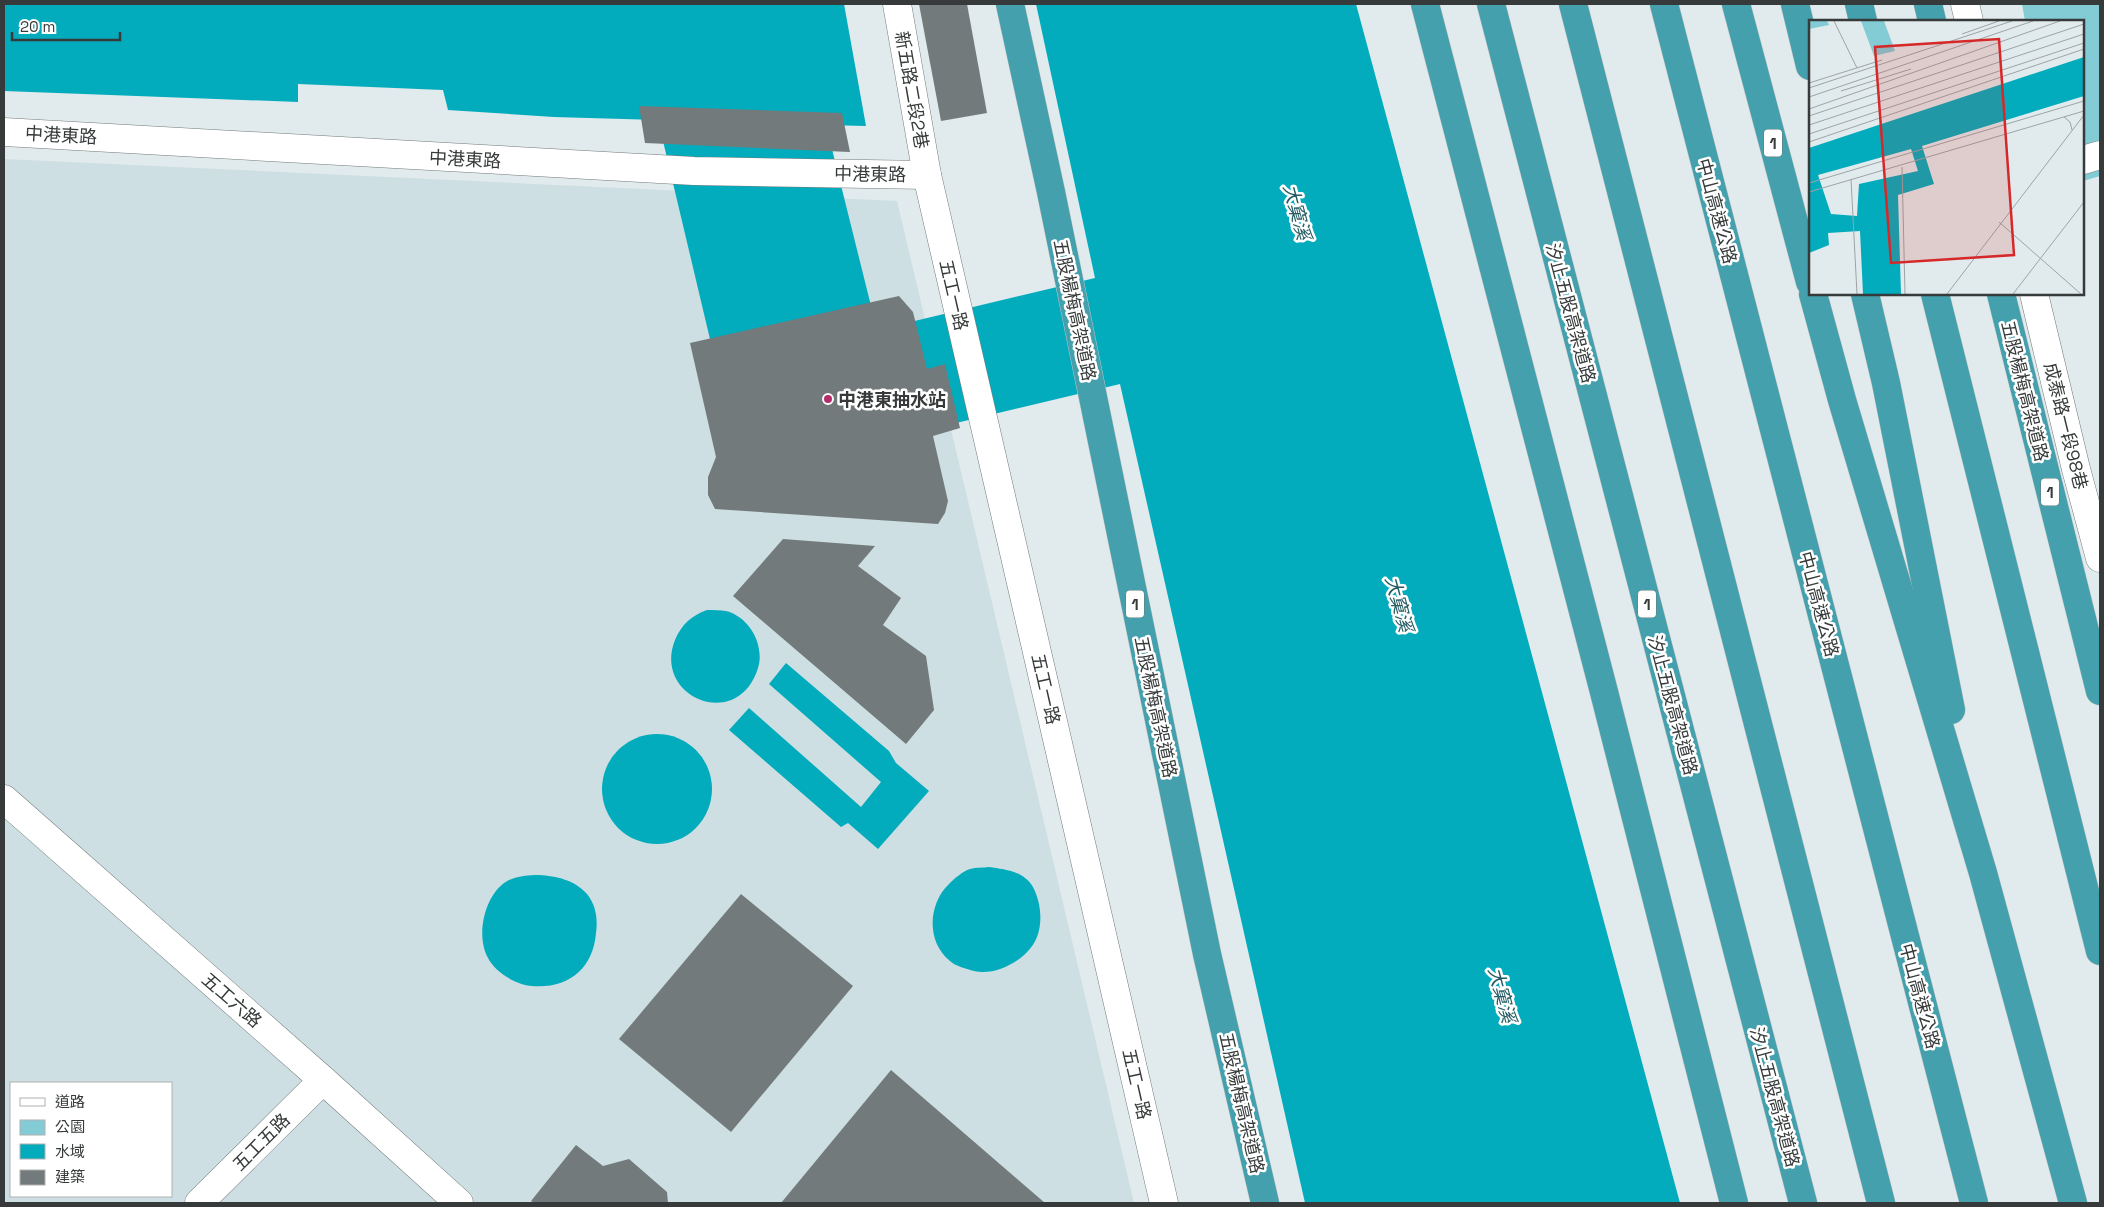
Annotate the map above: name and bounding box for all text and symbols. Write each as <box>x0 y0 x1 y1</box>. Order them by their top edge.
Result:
scale bar <box>12 10 120 42</box>
text: 20 m <box>20 17 55 36</box>
inset map <box>1809 20 2084 295</box>
street label: 新五路二段2巷 <box>890 29 934 151</box>
street label: 中港東路 <box>24 122 98 148</box>
road number: 1 <box>1764 130 1782 156</box>
street label: 中港東路 <box>428 146 502 172</box>
street label: 中山高速公路 <box>1692 156 1742 266</box>
street label: 中港東路 <box>834 162 906 186</box>
water label: 大窠溪 <box>1278 181 1317 246</box>
street label: 五股楊梅高架道路 <box>1049 237 1101 383</box>
street label: 汐止五股高架道路 <box>1541 240 1601 386</box>
street label: 五工一路 <box>935 257 973 333</box>
street label: 五股楊梅高架道路 <box>1996 318 2054 464</box>
street label: 成泰路一段98巷 <box>2039 360 2093 492</box>
place label: 中港東抽水站 <box>838 388 946 411</box>
marker: 中港東抽水站 <box>822 393 834 405</box>
road number: 1 <box>2041 478 2059 506</box>
street label: 中山高速公路 <box>1794 549 1844 659</box>
water label: 大窠溪 <box>1380 573 1419 638</box>
road number: 1 <box>1126 590 1144 618</box>
road number: 1 <box>1638 590 1656 618</box>
street label: 汐止五股高架道路 <box>1643 632 1703 778</box>
street label: 五股楊梅高架道路 <box>1130 634 1182 780</box>
street label: 五工一路 <box>1027 651 1065 727</box>
street label: 中山高速公路 <box>1895 941 1945 1051</box>
water label: 大窠溪 <box>1483 964 1522 1029</box>
street label: 五工六路 <box>197 968 267 1032</box>
street label: 汐止五股高架道路 <box>1745 1024 1805 1170</box>
street label: 五股楊梅高架道路 <box>1215 1030 1269 1176</box>
street label: 五工一路 <box>1118 1046 1156 1122</box>
legend <box>10 1082 172 1197</box>
text: 道路 <box>55 1092 85 1111</box>
street label: 五工五路 <box>227 1108 295 1176</box>
text: 公園 <box>55 1117 85 1136</box>
text: 水域 <box>55 1142 85 1161</box>
text: 建築 <box>55 1167 85 1186</box>

